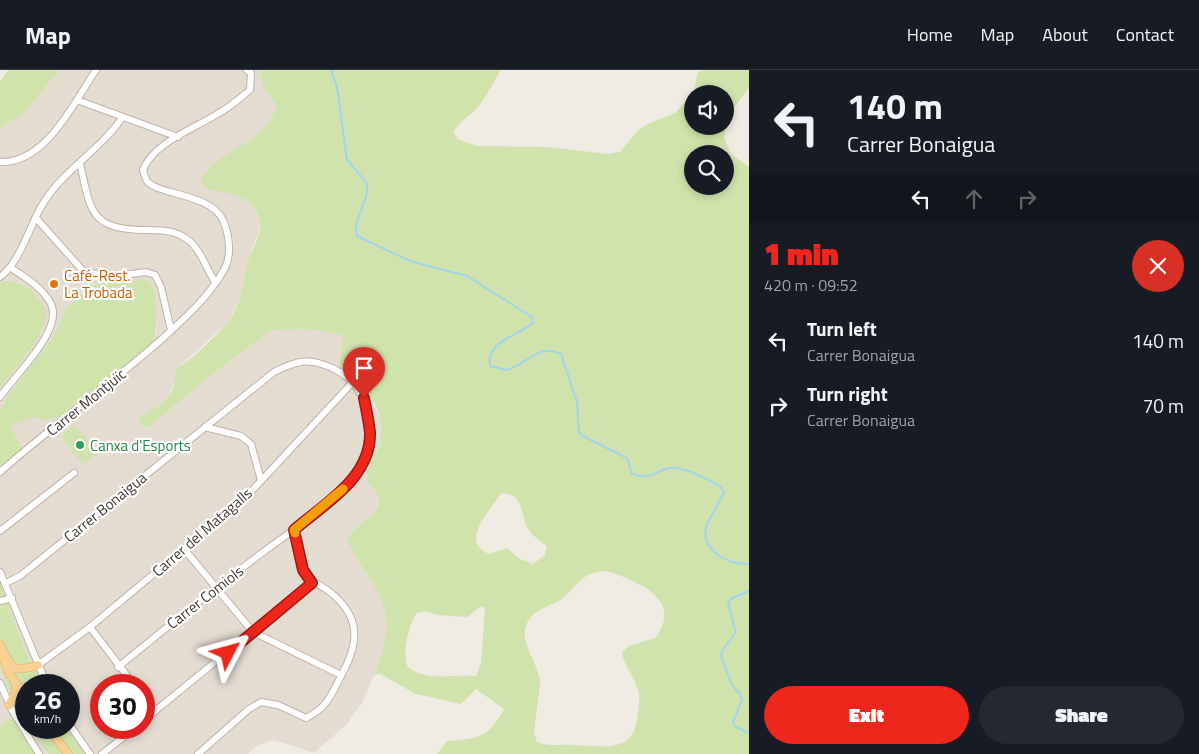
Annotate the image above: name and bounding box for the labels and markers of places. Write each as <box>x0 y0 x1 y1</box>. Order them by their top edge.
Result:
place label: Café-Rest. La Trobada <box>64 264 133 304</box>
marker: Café-Rest. La Trobada <box>48 278 60 290</box>
pin <box>343 347 385 398</box>
place label: Canxa d'Esports <box>90 434 191 457</box>
marker: Canxa d'Esports <box>74 439 86 451</box>

